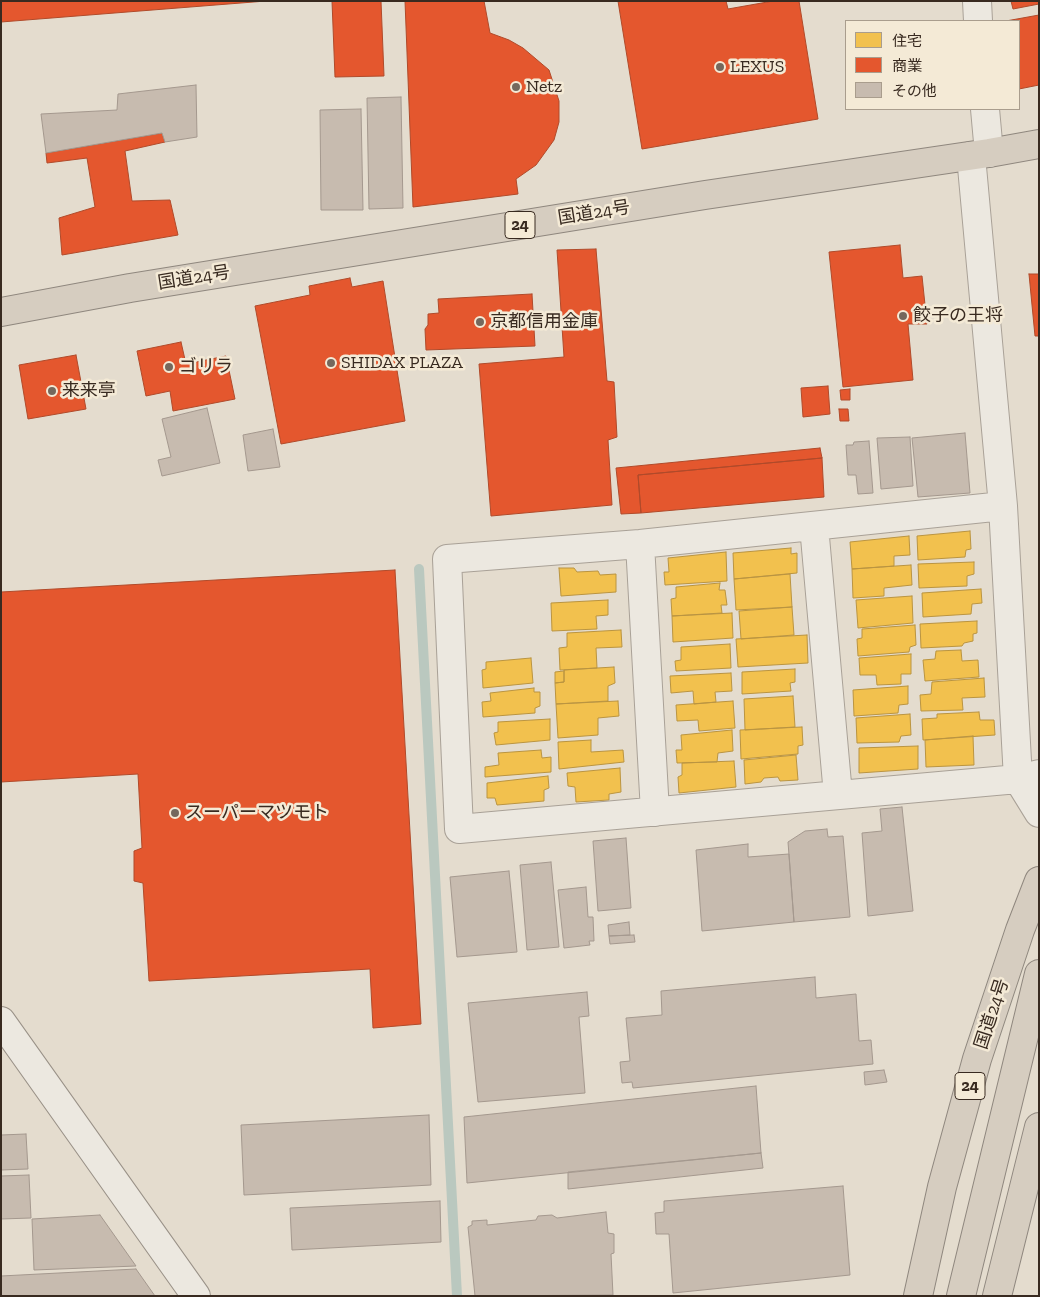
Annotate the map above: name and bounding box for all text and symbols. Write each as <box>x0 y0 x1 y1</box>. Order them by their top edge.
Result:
legend <box>845 20 1020 110</box>
text: 住宅 <box>892 32 922 50</box>
place label: LEXUS <box>730 56 784 78</box>
text: 商業 <box>892 57 922 75</box>
marker: LEXUS <box>714 61 726 73</box>
place label: Netz <box>526 76 562 98</box>
marker: Netz <box>510 81 522 93</box>
text: その他 <box>892 82 937 100</box>
street label: 国道24号 <box>556 197 632 229</box>
road number: 24 <box>505 212 535 238</box>
street label: 国道24号 <box>156 262 232 294</box>
place label: 餃子の王将 <box>913 305 1003 327</box>
marker: 餃子の王将 <box>897 310 909 322</box>
place label: 京都信用金庫 <box>490 311 598 333</box>
marker: 京都信用金庫 <box>474 316 486 328</box>
place label: SHIDAX PLAZA <box>341 352 463 374</box>
place label: ゴリラ <box>179 356 233 378</box>
marker: SHIDAX PLAZA <box>325 357 337 369</box>
marker: ゴリラ <box>163 361 175 373</box>
place label: 来来亭 <box>62 380 116 402</box>
marker: 来来亭 <box>46 385 58 397</box>
place label: スーパーマツモト <box>185 802 329 824</box>
marker: スーパーマツモト <box>169 807 181 819</box>
street label: 国道24号 <box>970 976 1014 1052</box>
road number: 24 <box>955 1072 985 1100</box>

